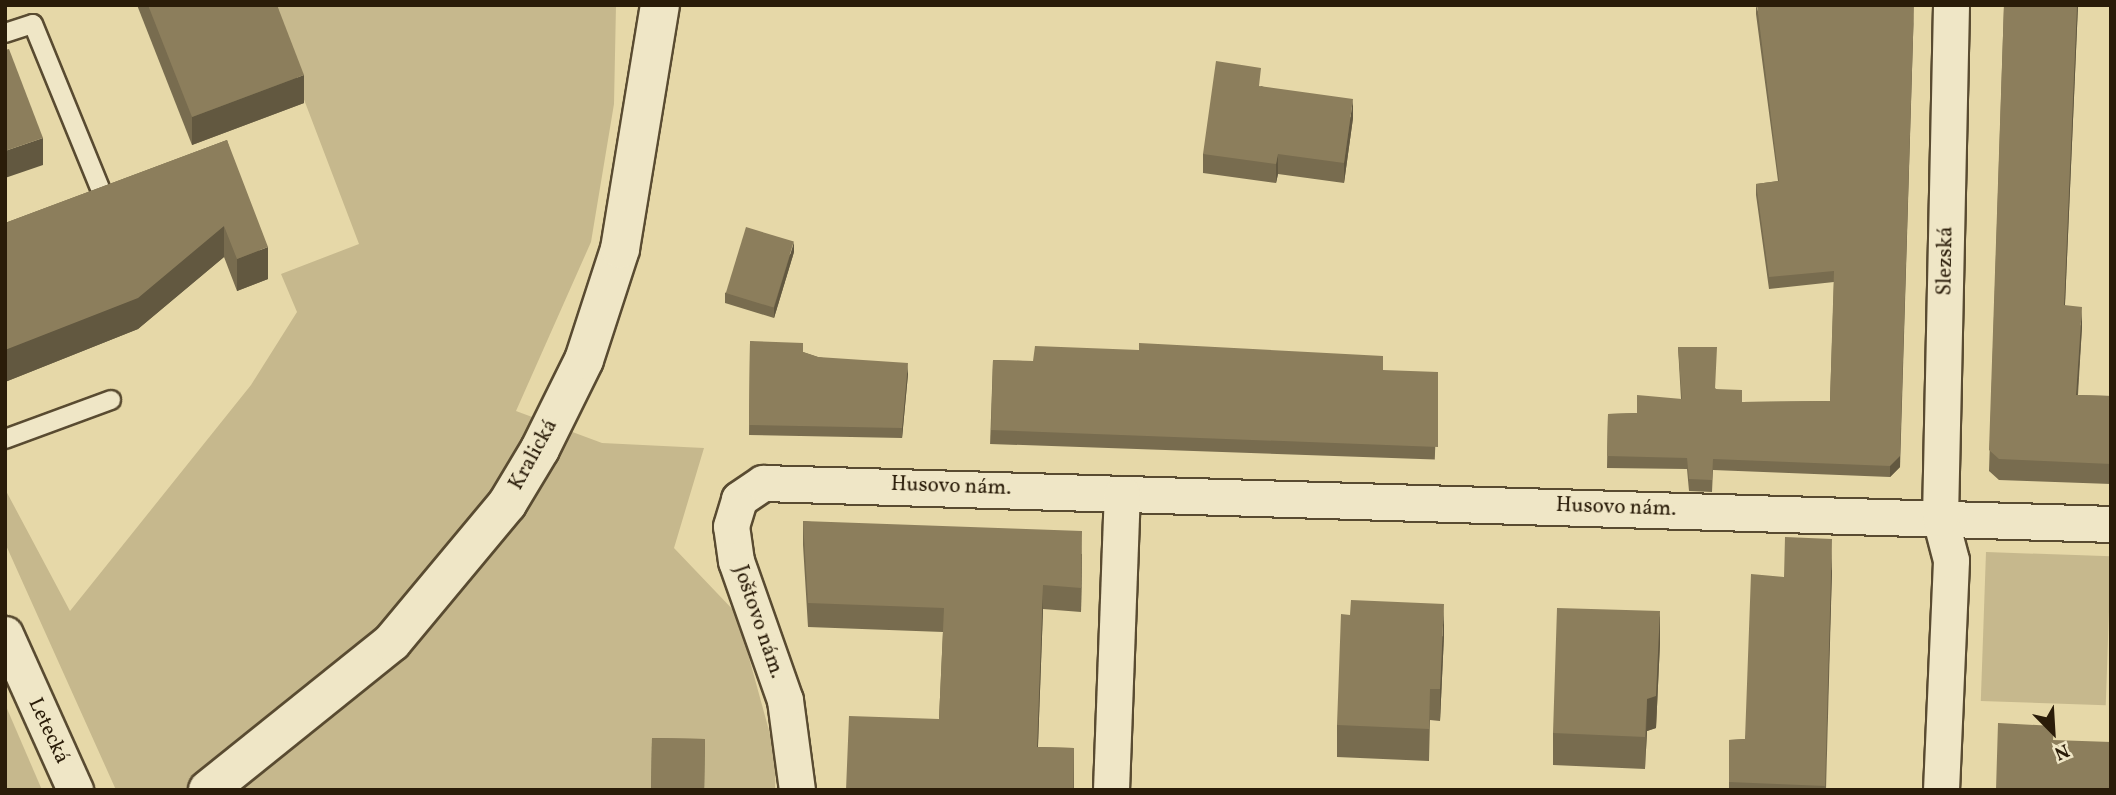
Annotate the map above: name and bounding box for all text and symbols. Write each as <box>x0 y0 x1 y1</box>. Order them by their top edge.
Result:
street label: Slezská <box>1933 226 1959 296</box>
street label: Kralická <box>504 415 564 495</box>
street label: Husovo nám. <box>890 472 1012 502</box>
street label: Husovo nám. <box>1555 493 1677 523</box>
street label: Joštovo nám. <box>727 562 789 682</box>
street label: Letecká <box>22 694 74 768</box>
north arrow <box>2018 697 2088 767</box>
text: N <box>2050 736 2073 766</box>

